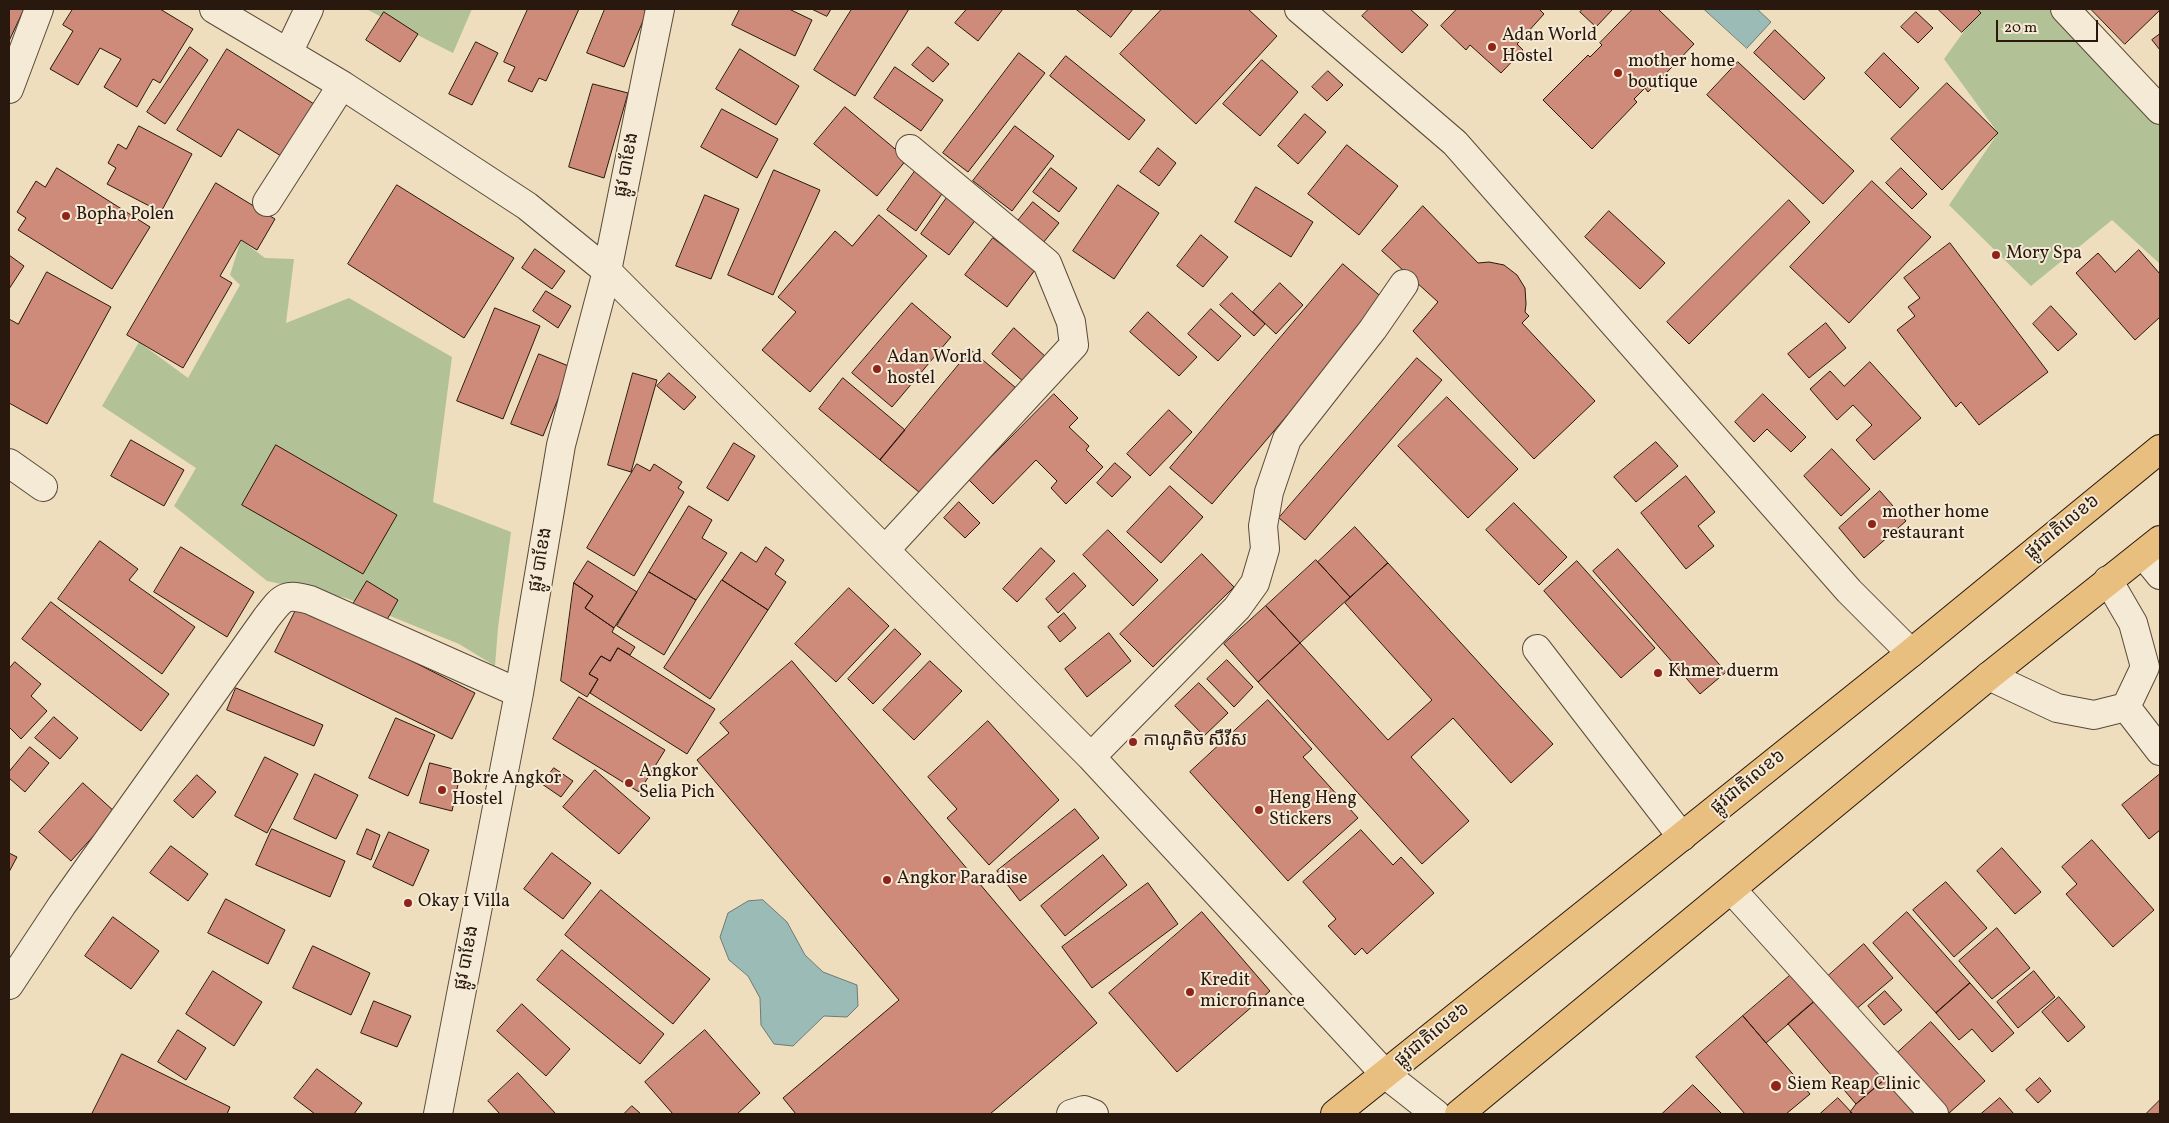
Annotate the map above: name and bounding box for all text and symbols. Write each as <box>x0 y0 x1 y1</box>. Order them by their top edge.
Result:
scale bar <box>1999 10 2102 42</box>
text: 20 m <box>2004 18 2037 39</box>
place label: Adan World Hostel <box>1502 26 1597 68</box>
marker: Adan World Hostel <box>1486 41 1498 53</box>
place label: mother home boutique <box>1628 52 1735 94</box>
marker: mother home boutique <box>1612 67 1624 79</box>
street label: ផ្លូវ បាខែង <box>611 131 645 199</box>
place label: Bopha Polen <box>76 205 174 227</box>
marker: Bopha Polen <box>60 210 72 222</box>
place label: Mory Spa <box>2006 244 2082 266</box>
marker: Mory Spa <box>1990 249 2002 261</box>
place label: Adan World hostel <box>887 348 982 390</box>
marker: Adan World hostel <box>871 363 883 375</box>
street label: ផ្លូវជាតិលេខ៦ <box>2021 491 2105 565</box>
place label: mother home restaurant <box>1882 503 1989 546</box>
marker: mother home restaurant <box>1866 518 1878 530</box>
street label: ផ្លូវ បាខែង <box>526 526 558 594</box>
place label: Khmer duerm <box>1668 662 1779 684</box>
marker: Khmer duerm <box>1652 667 1664 679</box>
place label: កាណូតិច សឺវីស <box>1143 731 1247 753</box>
marker: កាណូតិច សឺវីស <box>1127 736 1139 748</box>
street label: ផ្លូវជាតិលេខ៦ <box>1707 746 1791 820</box>
place label: Angkor Selia Pich <box>639 762 715 804</box>
place label: Bokre Angkor Hostel <box>452 769 561 812</box>
marker: Angkor Selia Pich <box>623 777 635 789</box>
marker: Bokre Angkor Hostel <box>436 784 448 796</box>
place label: Heng Heng Stickers <box>1269 789 1357 832</box>
marker: Heng Heng Stickers <box>1253 804 1265 816</box>
place label: Angkor Paradise <box>897 869 1028 891</box>
marker: Angkor Paradise <box>881 874 893 886</box>
place label: Okay 1 Villa <box>418 892 510 914</box>
marker: Okay 1 Villa <box>402 897 414 909</box>
street label: ផ្លូវ បាខែង <box>451 924 485 992</box>
place label: Kredit microfinance <box>1200 971 1305 1014</box>
marker: Kredit microfinance <box>1184 986 1196 998</box>
street label: ផ្លូវជាតិលេខ៦ <box>1391 999 1475 1073</box>
place label: Siem Reap Clinic <box>1787 1075 1921 1097</box>
marker: Siem Reap Clinic <box>1769 1079 1783 1093</box>

